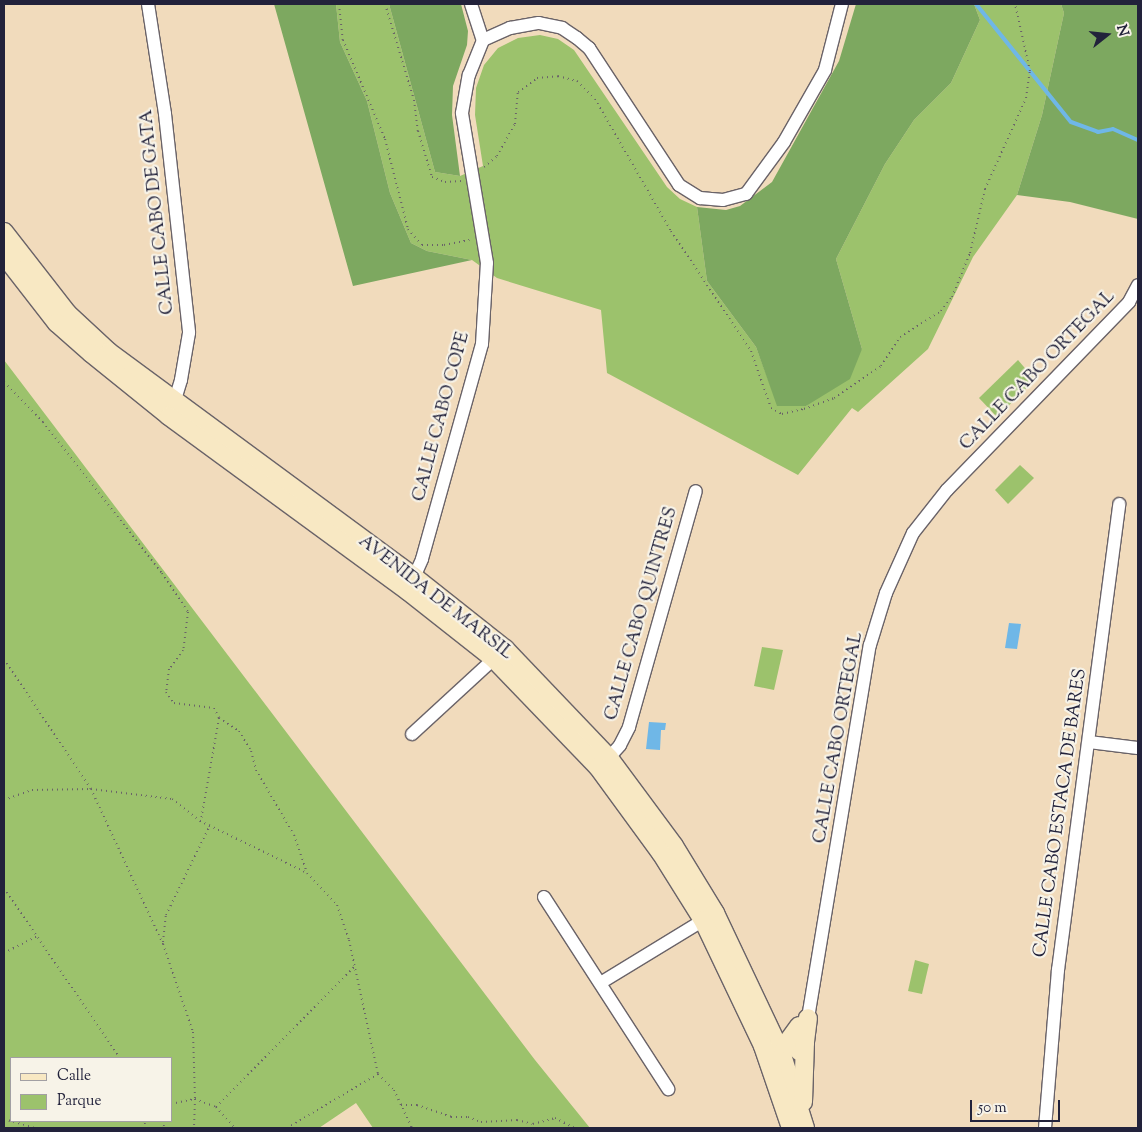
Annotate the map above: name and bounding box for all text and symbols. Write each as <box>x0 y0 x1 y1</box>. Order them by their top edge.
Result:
north arrow <box>1082 10 1132 60</box>
text: N <box>1110 23 1133 39</box>
street label: CALLE CABO DE GATA <box>136 108 180 316</box>
street label: CALLE CABO ORTEGAL <box>956 287 1120 455</box>
street label: CALLE CABO COPE <box>409 330 475 504</box>
street label: CALLE CABO QUINTRES <box>601 505 683 723</box>
street label: AVENIDA DE MARSIL <box>354 531 516 665</box>
street label: CALLE CABO ORTEGAL <box>810 631 868 845</box>
street label: CALLE CABO ESTACA DE BARES <box>1030 667 1092 959</box>
legend <box>10 1057 172 1122</box>
text: Calle <box>57 1066 91 1087</box>
scale bar <box>972 1090 1062 1122</box>
text: Parque <box>57 1091 101 1112</box>
text: 50 m <box>978 1098 1007 1119</box>

